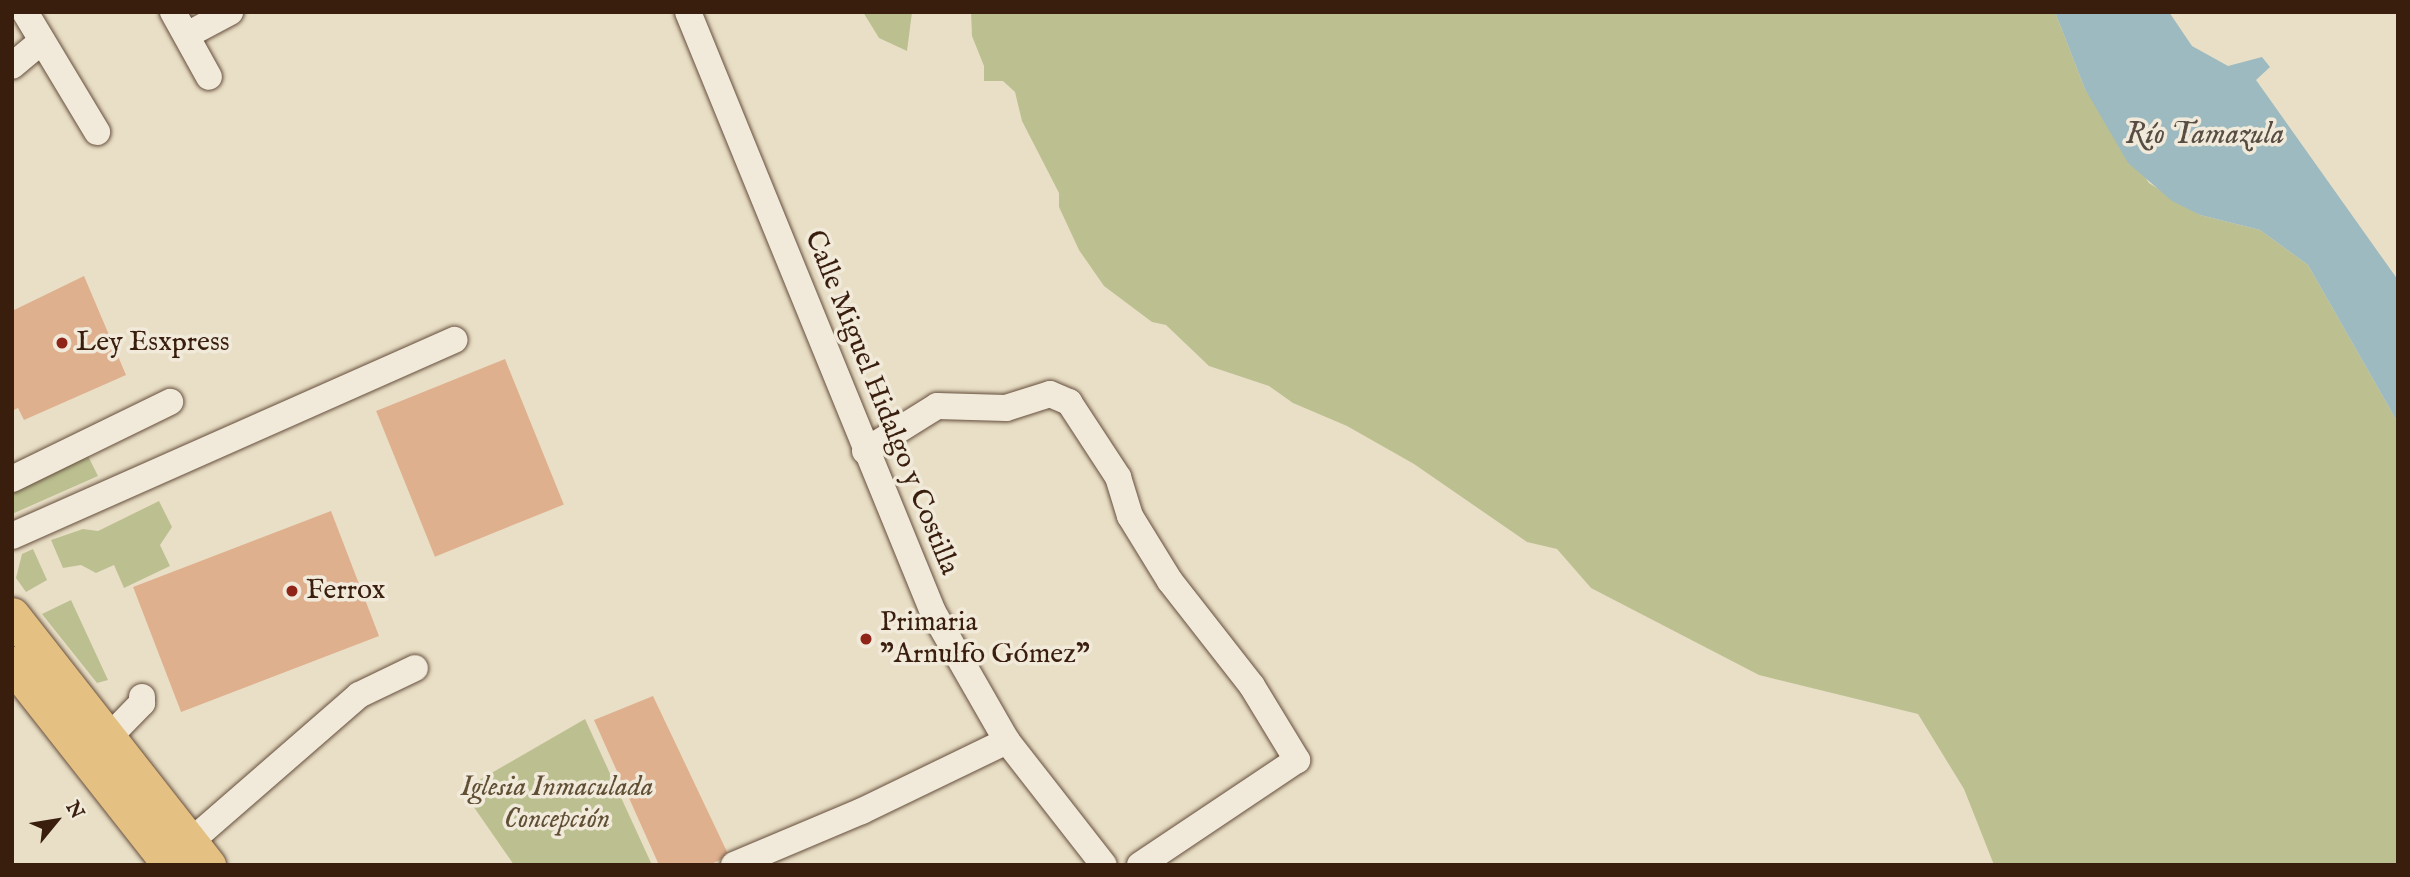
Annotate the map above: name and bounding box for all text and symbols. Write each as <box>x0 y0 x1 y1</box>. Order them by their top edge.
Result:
water label: Río Tamazula <box>2126 117 2284 153</box>
street label: Calle Miguel Hidalgo y Costilla <box>796 226 966 580</box>
place label: Ley Esxpress <box>76 326 230 360</box>
marker: Ley Esxpress <box>54 335 70 351</box>
place label: Ferrox <box>306 574 385 608</box>
marker: Ferrox <box>284 583 300 599</box>
place label: Primaria "Arnulfo Gómez" <box>880 606 1090 672</box>
marker: Primaria "Arnulfo Gómez" <box>858 631 874 647</box>
park label: Iglesia Inmaculada Concepción <box>461 771 653 837</box>
north arrow <box>21 786 91 856</box>
text: N <box>60 797 89 824</box>

